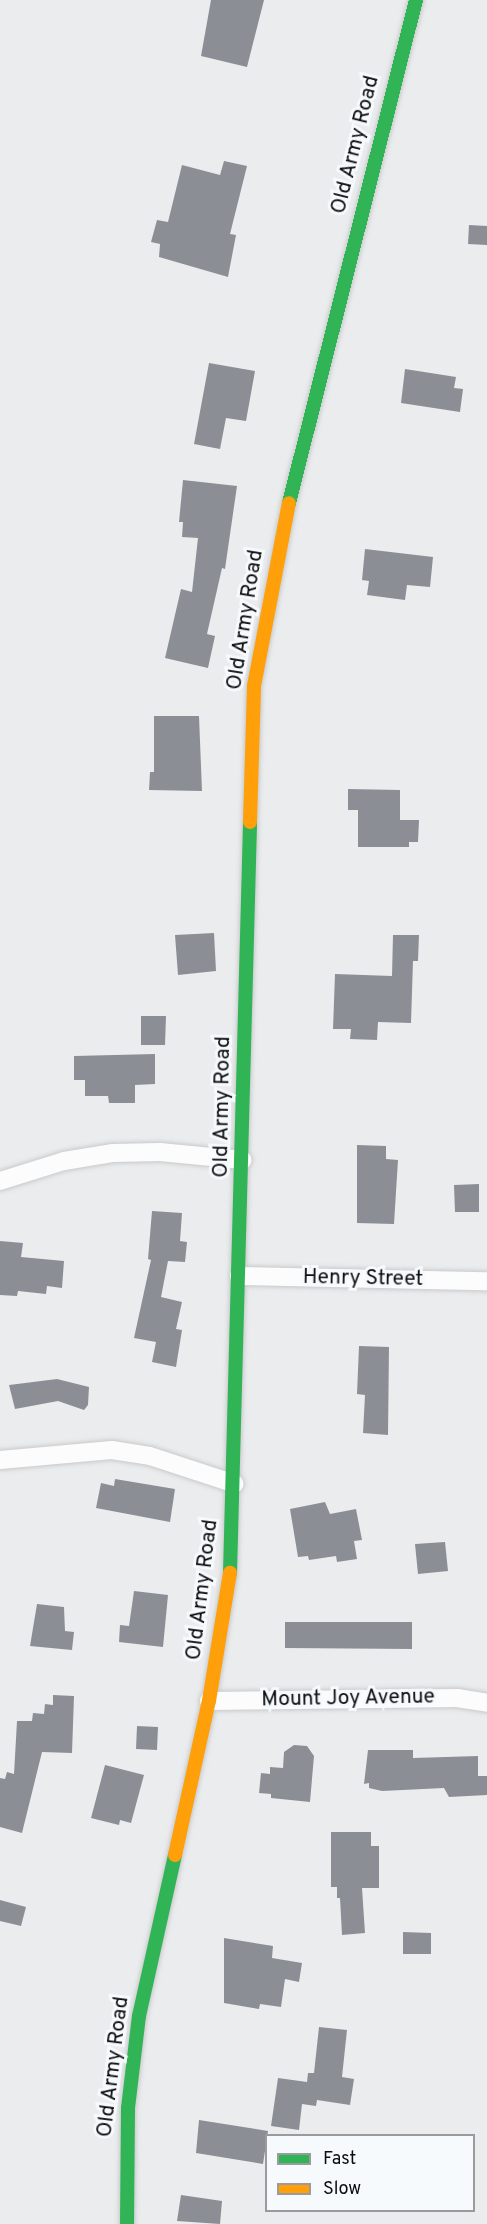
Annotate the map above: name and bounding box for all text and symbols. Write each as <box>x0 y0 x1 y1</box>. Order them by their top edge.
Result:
street label: Old Army Road <box>327 73 385 217</box>
street label: Old Army Road <box>222 548 270 692</box>
street label: Old Army Road <box>209 1036 237 1178</box>
street label: Henry Street <box>303 1265 423 1293</box>
street label: Old Army Road <box>182 1518 224 1662</box>
street label: Mount Joy Avenue <box>261 1685 435 1713</box>
street label: Old Army Road <box>93 1995 135 2139</box>
legend <box>265 2134 475 2212</box>
text: Fast <box>323 2148 356 2171</box>
text: Slow <box>323 2178 361 2201</box>

